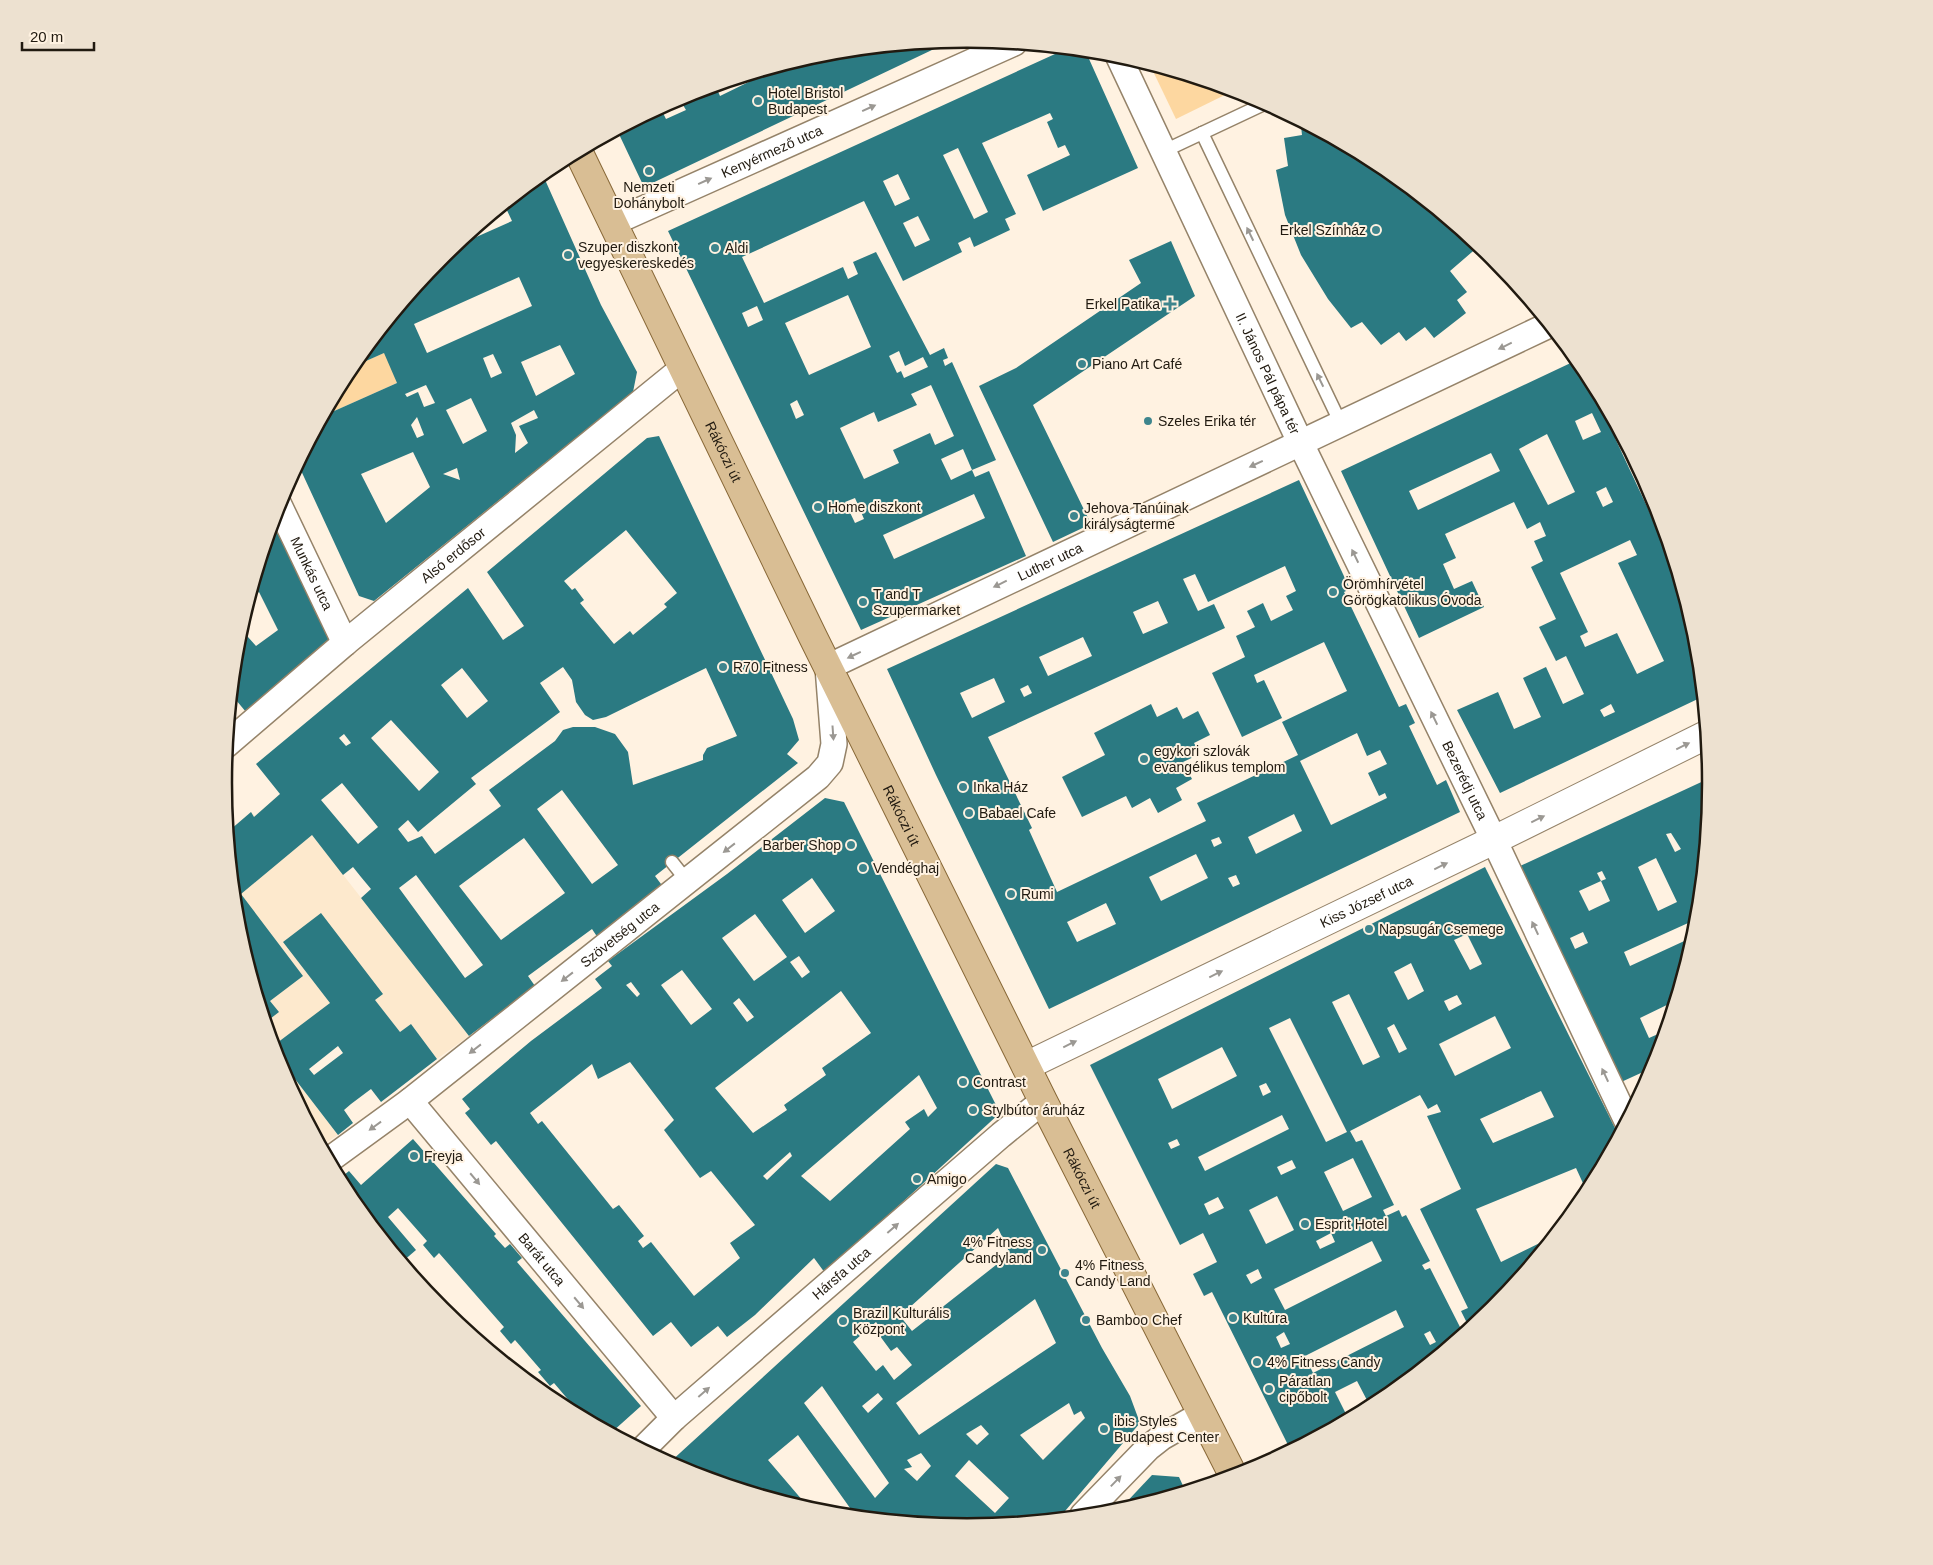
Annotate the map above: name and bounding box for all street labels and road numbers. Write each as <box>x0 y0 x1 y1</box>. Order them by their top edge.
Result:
street label: Kenyérmező utca <box>719 122 825 181</box>
street label: II. János Pál pápa tér <box>1232 310 1303 437</box>
street label: Rákóczi út <box>702 419 745 485</box>
street label: Alsó erdősor <box>417 524 489 586</box>
street label: Munkás utca <box>287 534 336 613</box>
street label: Luther utca <box>1015 539 1085 584</box>
street label: Bezerédj utca <box>1439 738 1491 822</box>
street label: Rákóczi út <box>880 783 923 848</box>
street label: Kiss József utca <box>1317 872 1416 931</box>
street label: Szövetség utca <box>577 898 662 971</box>
street label: Rákóczi út <box>1060 1145 1104 1211</box>
street label: Barát utca <box>515 1230 569 1289</box>
street label: Hársfa utca <box>809 1244 874 1303</box>

